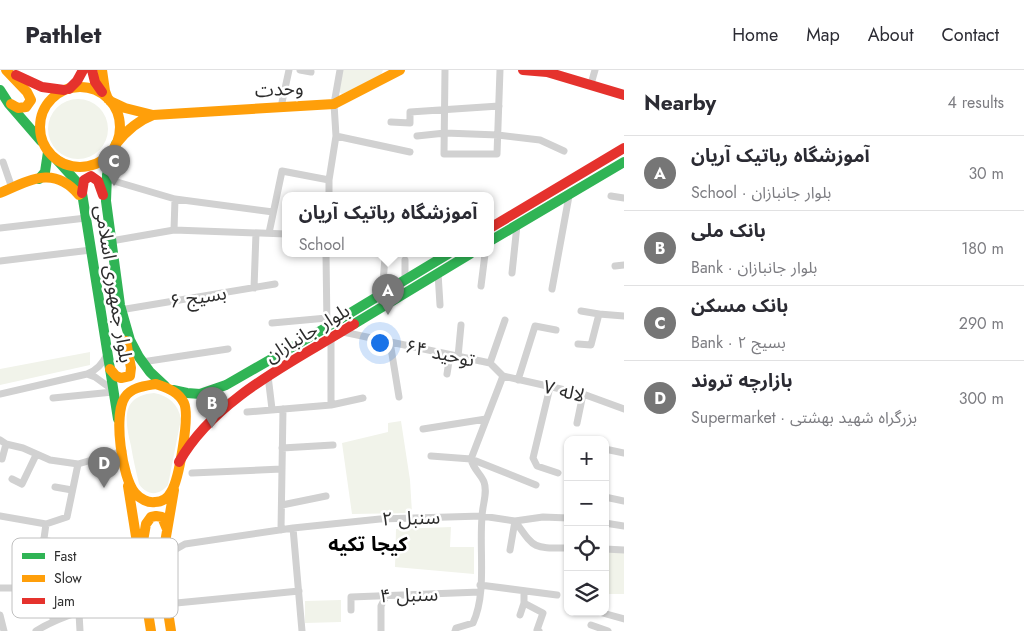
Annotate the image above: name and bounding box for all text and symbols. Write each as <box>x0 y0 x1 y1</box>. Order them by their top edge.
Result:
text: Pathlet <box>25 17 101 52</box>
text: Home <box>732 22 778 48</box>
text: Map <box>806 22 840 48</box>
text: About <box>868 22 913 48</box>
text: Contact <box>941 22 999 48</box>
street label: وحدت <box>254 74 304 104</box>
text: Nearby <box>644 88 716 118</box>
text: 4 results <box>948 91 1004 114</box>
text: آموزشگاه رباتیک آریان <box>691 142 870 169</box>
pin: C <box>98 145 130 186</box>
text: A <box>654 162 666 185</box>
text: 30 m <box>968 162 1004 185</box>
text: School · بلوار جانبازان <box>691 181 831 204</box>
popup <box>282 192 494 257</box>
text: آموزشگاه رباتیک آریان <box>299 199 477 226</box>
street label: بلوار جمهوری اسلامی <box>88 203 140 365</box>
text: بانک ملی <box>691 217 766 244</box>
text: School <box>299 233 345 256</box>
text: B <box>655 237 665 260</box>
text: 180 m <box>961 237 1004 260</box>
text: Bank · بلوار جانبازان <box>691 256 817 279</box>
pin: A <box>372 274 404 315</box>
street label: بسیج ۶ <box>168 279 229 316</box>
text: بانک مسکن <box>691 292 788 319</box>
street label: بلوار جانبازان <box>259 297 355 369</box>
text: C <box>654 312 666 335</box>
text: 290 m <box>959 312 1004 335</box>
your location <box>367 330 393 356</box>
text: Bank · بسیج ۲ <box>691 331 786 354</box>
street label: توحید ۶۴ <box>403 332 477 374</box>
text: بازارچه تروند <box>691 367 792 394</box>
street label: لاله ۷ <box>540 373 588 409</box>
pin: B <box>196 387 228 428</box>
text: D <box>654 387 666 410</box>
text: 300 m <box>959 387 1004 410</box>
text: Supermarket · بزرگراه شهید بهشتی <box>691 406 917 429</box>
map controls <box>564 436 609 616</box>
button: + <box>564 436 609 481</box>
pin: D <box>88 447 120 488</box>
button: − <box>564 481 609 526</box>
street label: سنبل ۲ <box>381 503 441 533</box>
button: locate <box>564 526 609 571</box>
district label: کیجا تکیه <box>328 530 409 559</box>
legend <box>12 538 178 618</box>
text: Fast <box>54 546 77 566</box>
text: Slow <box>54 568 82 588</box>
button: layers <box>564 571 609 616</box>
street label: سنبل ۴ <box>379 580 439 610</box>
text: Jam <box>52 591 75 611</box>

